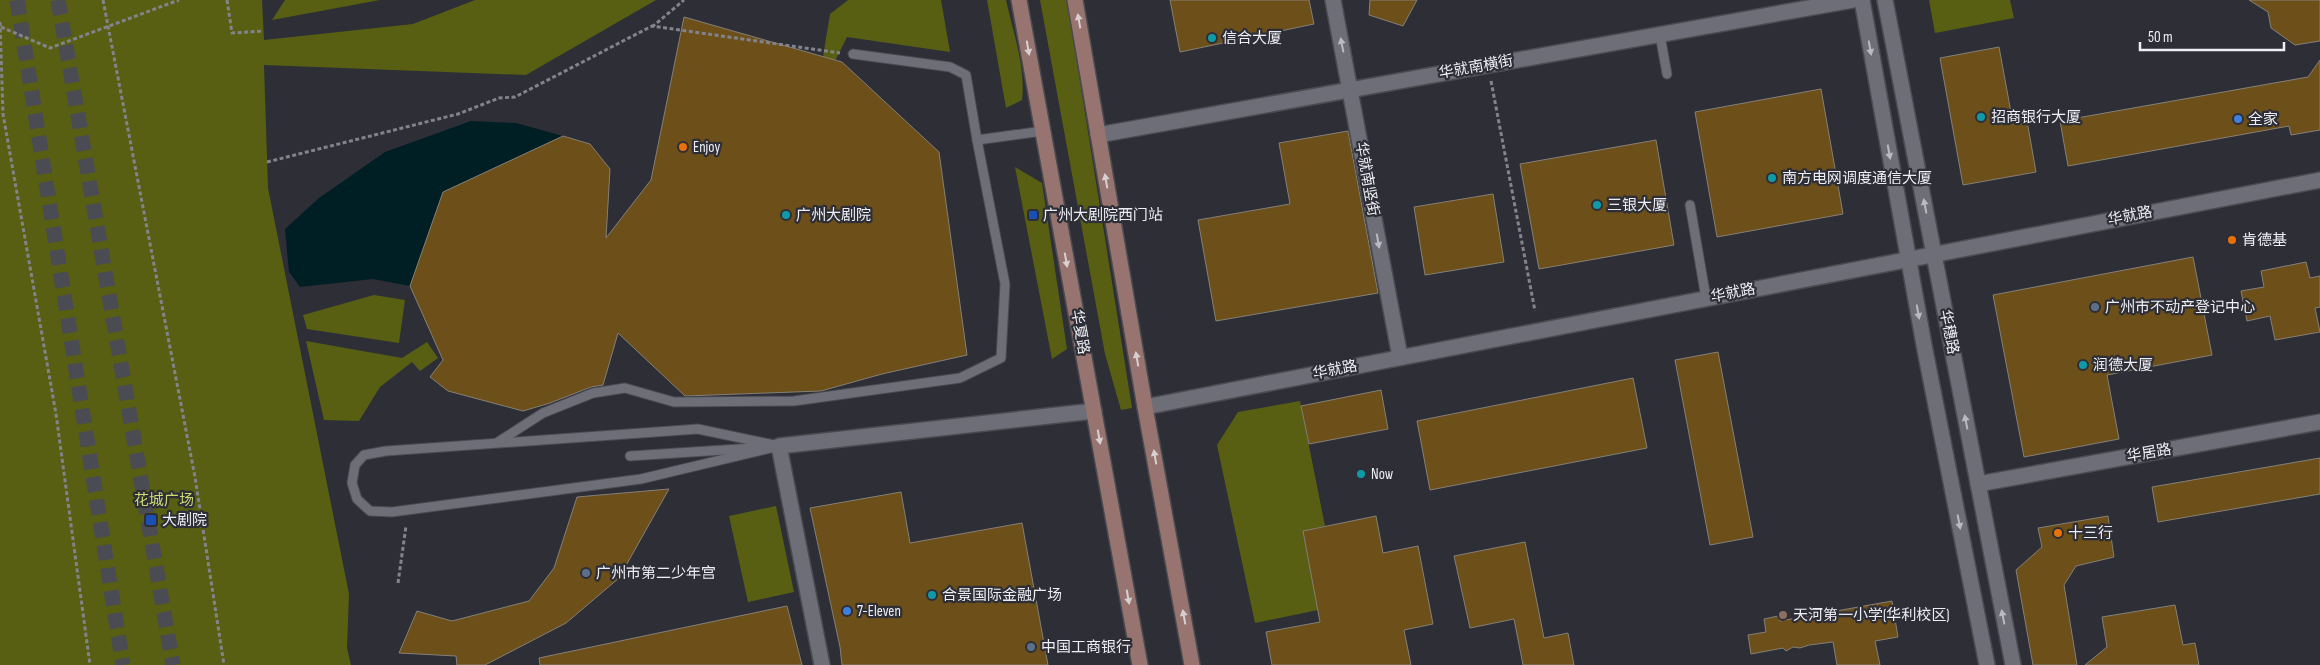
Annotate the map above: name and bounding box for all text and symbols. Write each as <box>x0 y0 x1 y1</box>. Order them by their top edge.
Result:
one-way arrow <box>1074 13 1082 29</box>
scale bar <box>2140 20 2284 52</box>
text: 50 m <box>2148 28 2173 47</box>
place label: 信合大厦 <box>1222 29 1282 48</box>
marker: 信合大厦 <box>1206 32 1218 44</box>
one-way arrow <box>1337 36 1345 52</box>
one-way arrow <box>1024 40 1032 56</box>
one-way arrow <box>1867 40 1875 56</box>
street label: 华就南横街 <box>1437 51 1515 83</box>
place label: 招商银行大厦 <box>1991 108 2081 127</box>
place label: 全家 <box>2248 110 2278 129</box>
marker: 招商银行大厦 <box>1975 111 1987 123</box>
marker: 全家 <box>2232 113 2244 125</box>
place label: Enjoy <box>693 138 720 157</box>
street label: 华就南竖街 <box>1351 140 1383 218</box>
marker: Enjoy <box>677 141 689 153</box>
one-way arrow <box>1886 144 1894 160</box>
place label: 南方电网调度通信大厦 <box>1782 169 1932 188</box>
marker: 南方电网调度通信大厦 <box>1766 172 1778 184</box>
one-way arrow <box>1101 173 1109 189</box>
place label: 三银大厦 <box>1607 196 1667 215</box>
marker: 三银大厦 <box>1591 199 1603 211</box>
one-way arrow <box>1921 199 1929 214</box>
street label: 华就路 <box>2106 202 2154 230</box>
place label: 广州大剧院 <box>796 206 871 225</box>
place label: 广州大剧院西门站 <box>1043 206 1163 225</box>
marker: 广州大剧院 <box>780 209 792 221</box>
marker: 广州大剧院西门站 <box>1027 209 1039 221</box>
place label: 肯德基 <box>2242 231 2287 250</box>
one-way arrow <box>1375 233 1383 249</box>
marker: 肯德基 <box>2226 234 2238 246</box>
one-way arrow <box>1063 252 1071 268</box>
street label: 华就路 <box>1709 279 1757 307</box>
place label: 广州市不动产登记中心 <box>2105 298 2255 317</box>
marker: 广州市不动产登记中心 <box>2089 301 2101 313</box>
one-way arrow <box>1915 304 1923 320</box>
street label: 华夏路 <box>1067 308 1093 356</box>
street label: 华穗路 <box>1935 308 1963 356</box>
one-way arrow <box>1132 350 1140 366</box>
street label: 华就路 <box>1311 356 1359 384</box>
place label: 润德大厦 <box>2093 356 2153 375</box>
marker: 润德大厦 <box>2077 359 2089 371</box>
one-way arrow <box>1961 414 1969 430</box>
one-way arrow <box>1095 429 1103 445</box>
street label: 华居路 <box>2125 440 2173 466</box>
one-way arrow <box>1150 449 1158 465</box>
place label: Now <box>1371 465 1394 484</box>
marker: Now <box>1355 468 1367 480</box>
park label: 花城广场 <box>134 491 194 510</box>
place label: 大剧院 <box>162 511 207 530</box>
marker: 大剧院 <box>144 513 158 527</box>
one-way arrow <box>1955 514 1963 530</box>
place label: 十三行 <box>2068 524 2113 543</box>
marker: 十三行 <box>2052 527 2064 539</box>
place label: 广州市第二少年宫 <box>596 564 716 583</box>
marker: 广州市第二少年宫 <box>580 567 592 579</box>
place label: 合景国际金融广场 <box>942 586 1062 605</box>
marker: 合景国际金融广场 <box>926 589 938 601</box>
one-way arrow <box>1124 589 1132 605</box>
place label: 7-Eleven <box>857 602 901 621</box>
marker: 7-Eleven <box>841 605 853 617</box>
place label: 天河第一小学(华利校区) <box>1793 606 1950 625</box>
one-way arrow <box>1179 609 1187 625</box>
marker: 天河第一小学(华利校区) <box>1777 609 1789 621</box>
one-way arrow <box>1999 609 2007 625</box>
place label: 中国工商银行 <box>1041 638 1131 657</box>
marker: 中国工商银行 <box>1025 641 1037 653</box>

